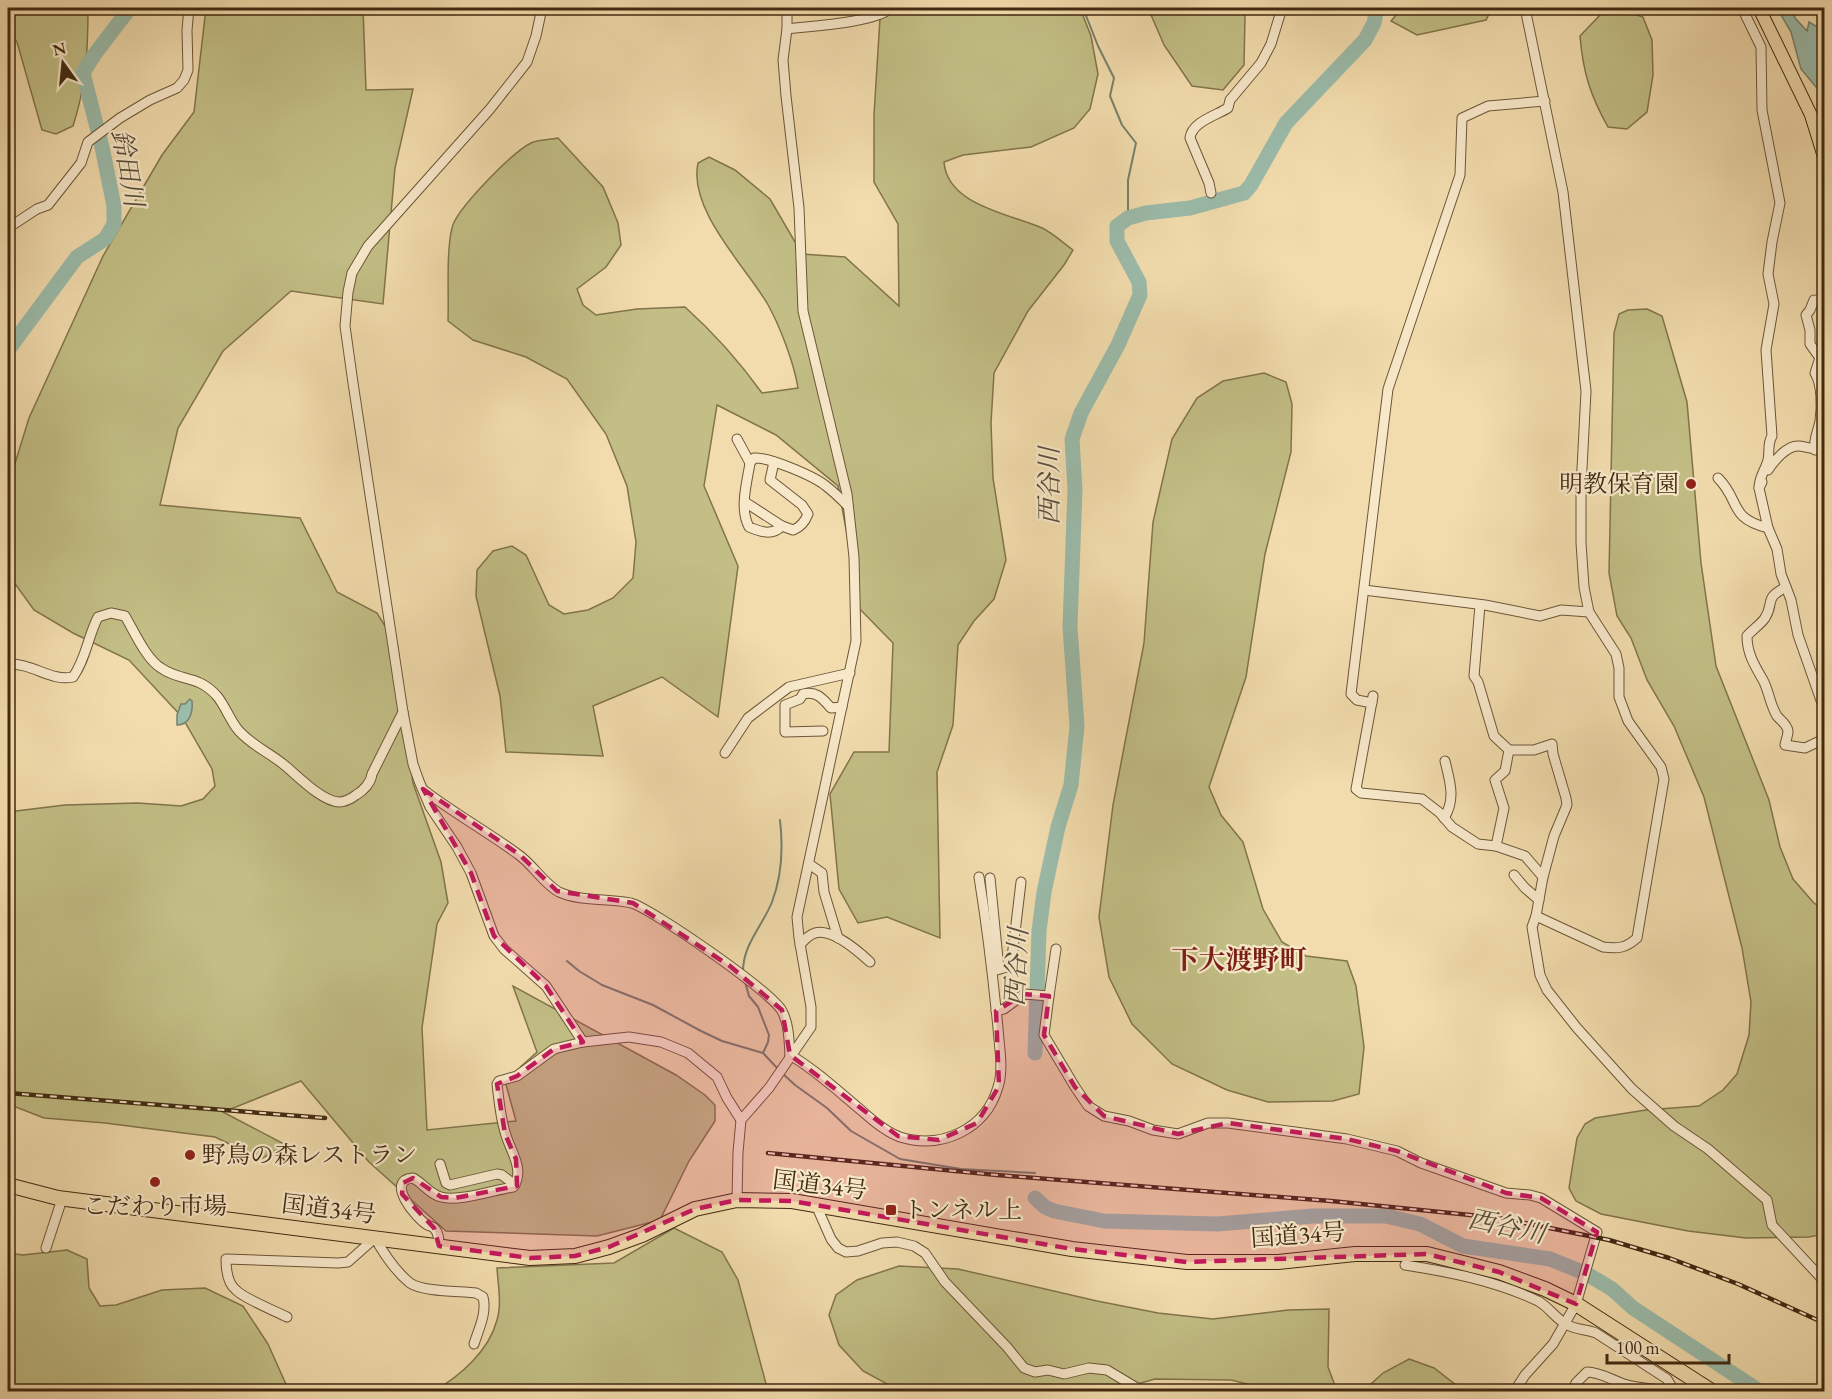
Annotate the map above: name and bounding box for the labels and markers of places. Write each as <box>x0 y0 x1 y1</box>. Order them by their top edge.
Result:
place label: 明教保育園 <box>1559 468 1679 499</box>
marker: 明教保育園 <box>1684 477 1698 491</box>
place label: 野鳥の森レストラン <box>202 1139 417 1170</box>
marker: 野鳥の森レストラン <box>183 1148 197 1162</box>
marker: こだわり市場 <box>148 1175 162 1189</box>
place label: こだわり市場 <box>83 1190 227 1221</box>
place label: トンネル上 <box>903 1194 1022 1225</box>
marker: トンネル上 <box>884 1203 898 1217</box>

